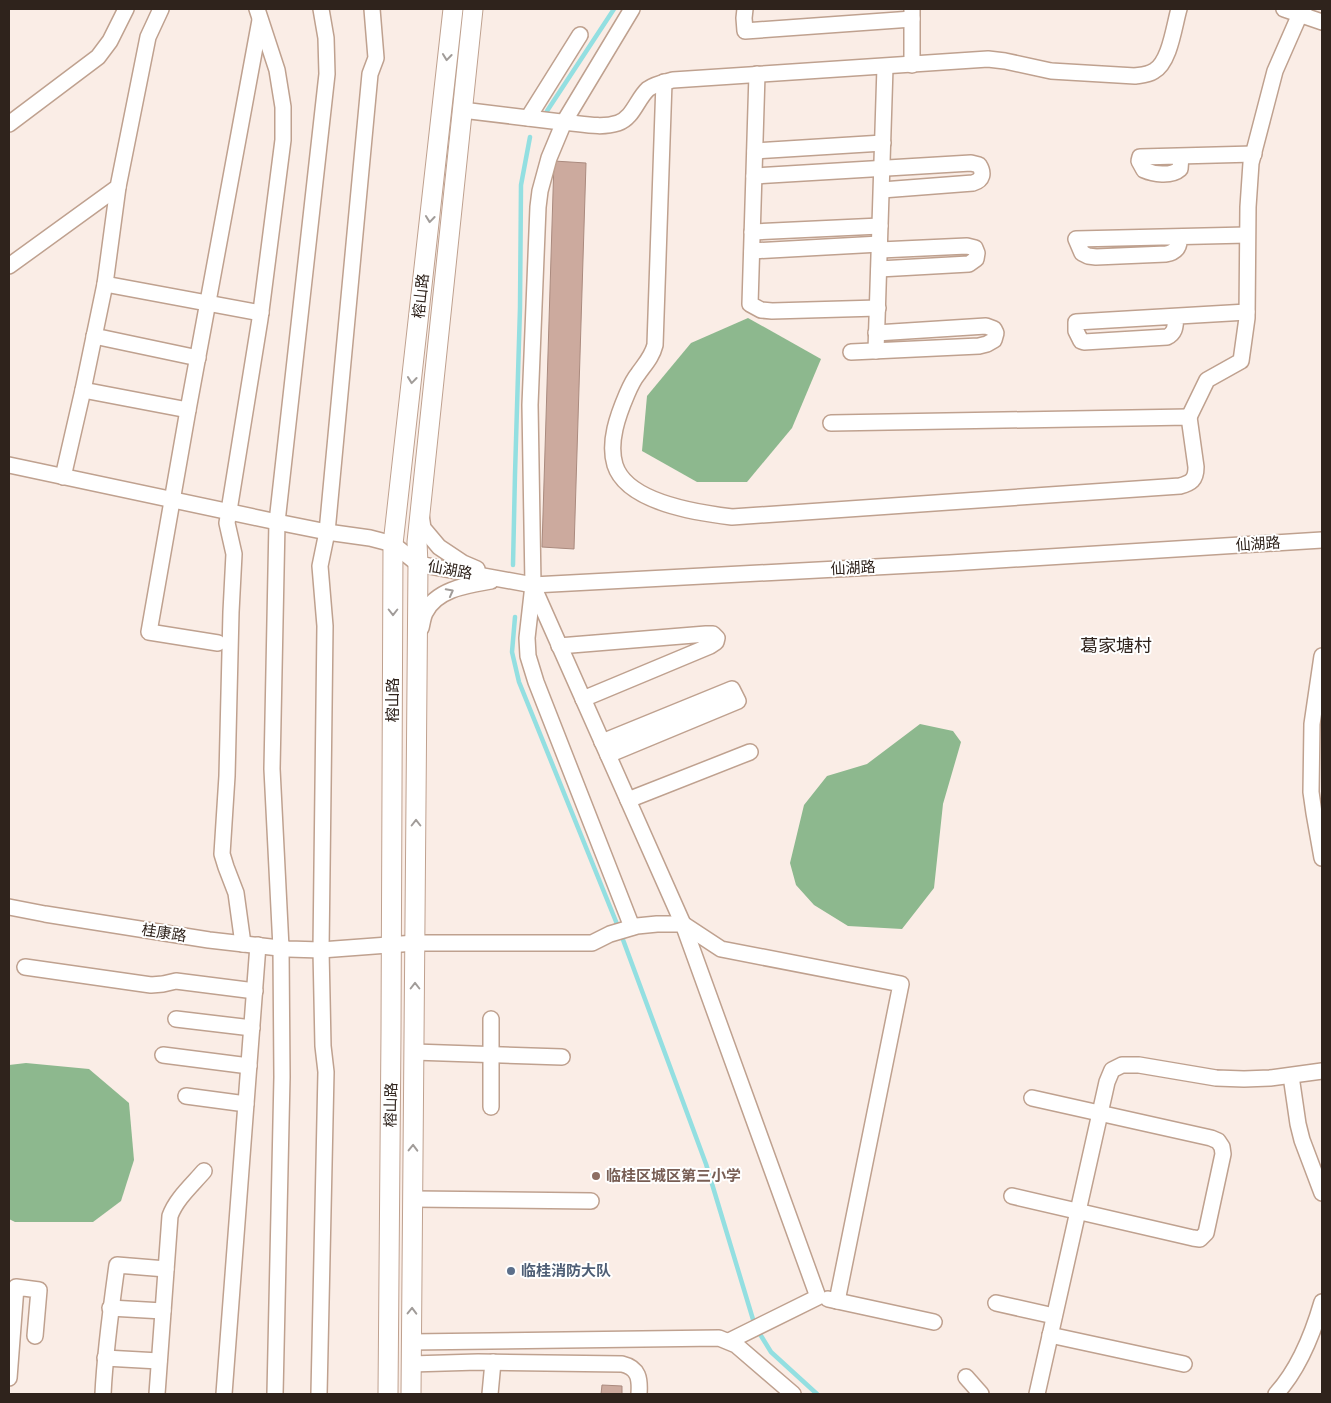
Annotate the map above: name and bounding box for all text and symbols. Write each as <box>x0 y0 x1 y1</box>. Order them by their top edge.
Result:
one-way arrow <box>442 54 453 62</box>
one-way arrow <box>424 215 435 223</box>
street label: 榕山路 <box>410 273 432 319</box>
one-way arrow <box>407 377 418 385</box>
street label: 仙湖路 <box>1235 533 1281 555</box>
street label: 仙湖路 <box>426 557 474 583</box>
street label: 仙湖路 <box>830 558 876 578</box>
one-way arrow <box>445 588 454 598</box>
one-way arrow <box>388 608 398 616</box>
district label: 葛家塘村 <box>1080 635 1152 657</box>
street label: 榕山路 <box>384 677 402 723</box>
one-way arrow <box>411 819 421 826</box>
street label: 桂康路 <box>140 921 188 945</box>
one-way arrow <box>409 981 420 989</box>
street label: 榕山路 <box>382 1082 400 1128</box>
one-way arrow <box>408 1144 418 1152</box>
place label: 临桂区城区第三小学 <box>606 1167 741 1185</box>
marker: 临桂区城区第三小学 <box>590 1170 602 1182</box>
place label: 临桂消防大队 <box>521 1262 611 1280</box>
marker: 临桂消防大队 <box>505 1265 517 1277</box>
one-way arrow <box>406 1306 417 1314</box>

